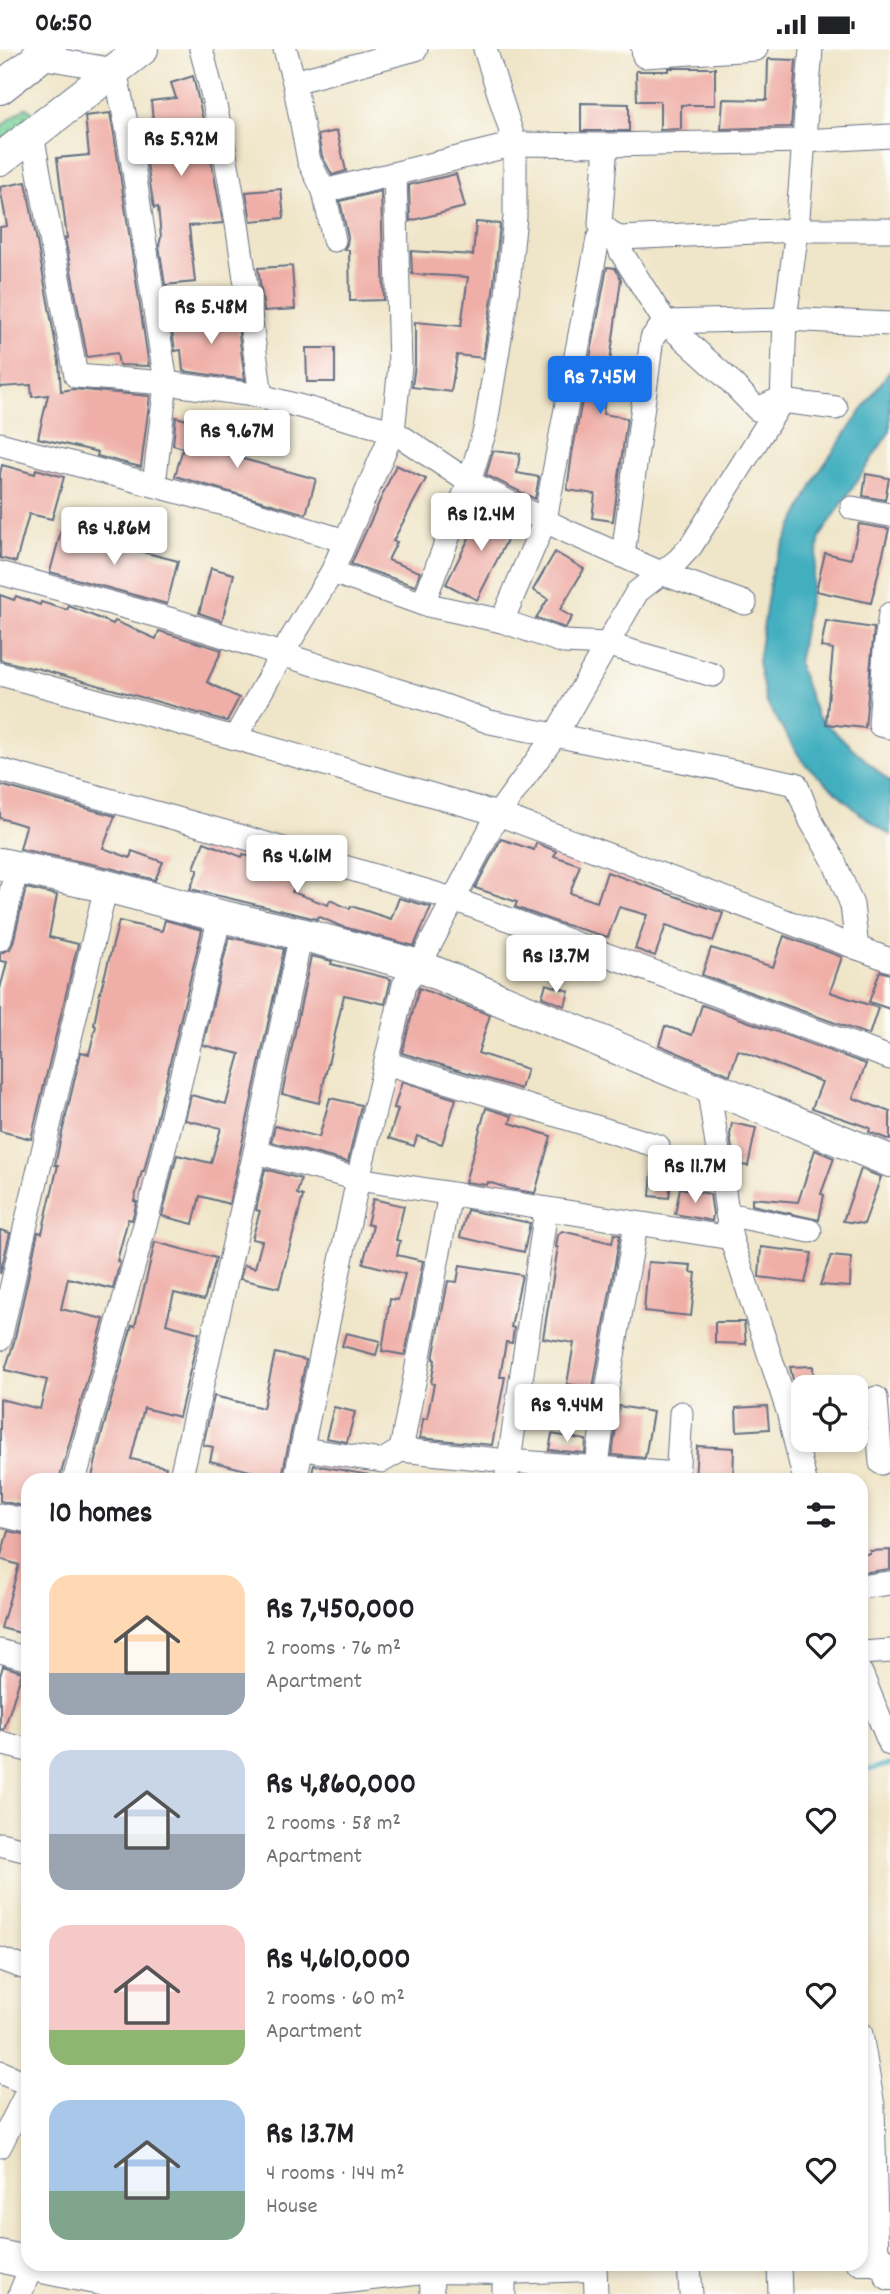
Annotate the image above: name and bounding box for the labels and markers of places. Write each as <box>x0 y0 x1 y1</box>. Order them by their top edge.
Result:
pin: Rs 5.92M <box>109 118 253 178</box>
pin: Rs 5.48M <box>139 287 283 346</box>
pin: Rs 7.45M <box>528 357 672 416</box>
pin: Rs 9.67M <box>165 411 309 470</box>
pin: Rs 12.4M <box>409 493 553 553</box>
pin: Rs 4.86M <box>42 507 186 567</box>
pin: Rs 4.61M <box>225 835 369 895</box>
pin: Rs 13.7M <box>484 935 628 995</box>
pin: Rs 11.7M <box>623 1145 767 1205</box>
pin: Rs 9.44M <box>495 1385 639 1444</box>

